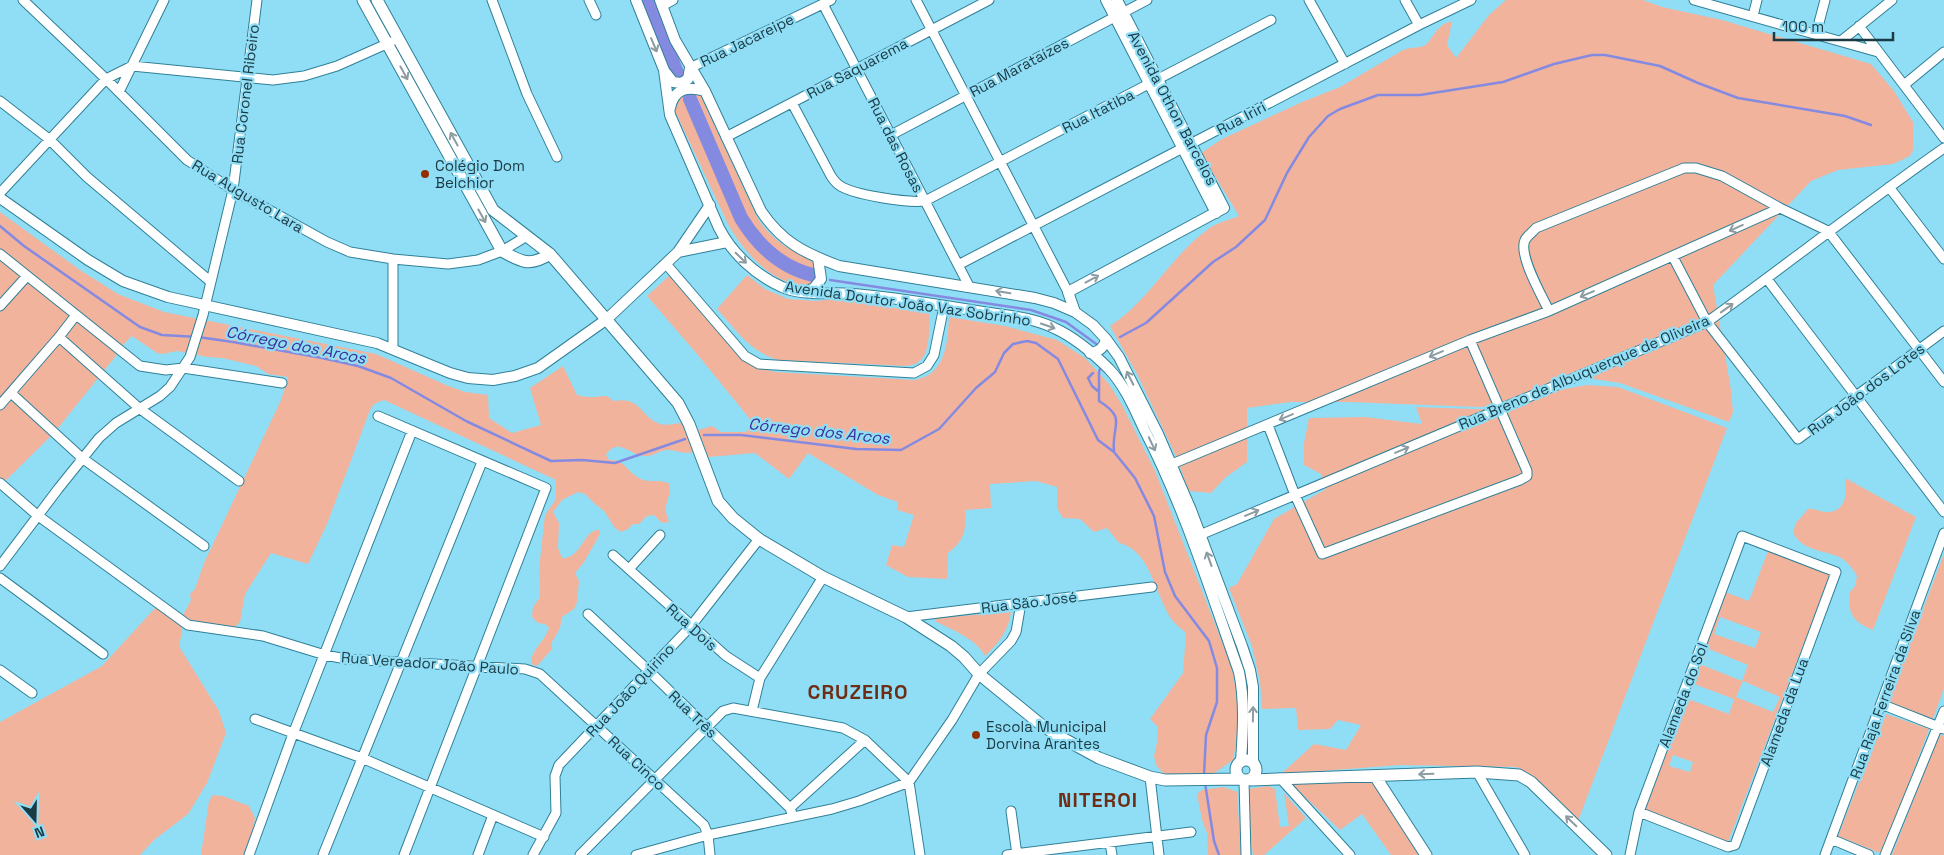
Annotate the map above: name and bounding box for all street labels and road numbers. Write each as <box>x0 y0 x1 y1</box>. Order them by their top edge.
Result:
street label: Rua Jacareipe <box>697 9 797 71</box>
street label: Rua Coronel Ribeiro <box>227 23 263 165</box>
street label: Avenida Othon Barcelos <box>1124 28 1222 188</box>
street label: Rua Saquarema <box>803 33 911 103</box>
street label: Rua Marataízes <box>966 33 1072 101</box>
street label: Rua Itatiba <box>1059 85 1138 137</box>
street label: Rua das Rosas <box>864 94 928 196</box>
street label: Rua Iriri <box>1213 97 1269 139</box>
street label: Rua Augusto Lara <box>189 155 308 237</box>
street label: Avenida Doutor João Vaz Sobrinho <box>784 276 1032 330</box>
street label: Rua Breno de Albuquerque de Oliveira <box>1456 310 1713 434</box>
street label: Rua João dos Lotes <box>1804 339 1928 439</box>
street label: Rua São José <box>980 587 1078 617</box>
street label: Rua Dois <box>663 599 721 655</box>
street label: Rua Raja Ferreira da Silva <box>1845 606 1925 781</box>
street label: Rua João Quirino <box>582 639 678 741</box>
street label: Alameda do Sol <box>1654 640 1712 750</box>
street label: Rua Vereador João Paulo <box>340 647 520 679</box>
street label: Alameda da Lua <box>1756 655 1813 769</box>
street label: Rua Três <box>665 686 721 742</box>
street label: Rua Cinco <box>604 732 670 794</box>

